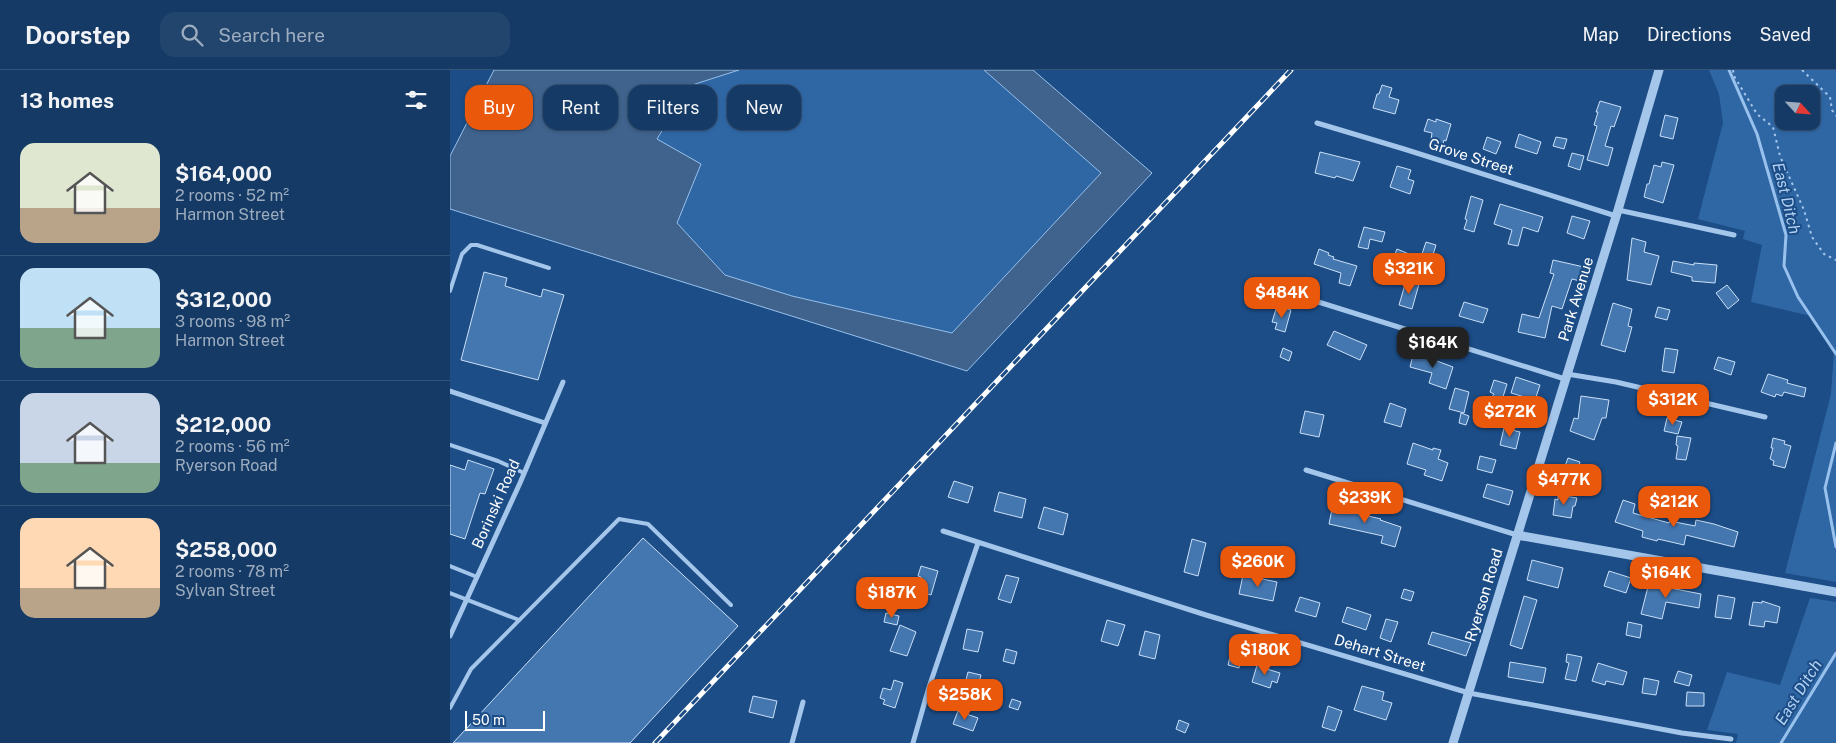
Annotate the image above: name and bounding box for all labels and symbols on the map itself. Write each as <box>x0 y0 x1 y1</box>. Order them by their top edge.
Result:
north arrow <box>1775 85 1820 130</box>
street label: Grove Street <box>1427 135 1516 178</box>
water label: East Ditch <box>1768 160 1805 236</box>
pin: $321K <box>1374 252 1444 295</box>
street label: Park Avenue <box>1555 255 1596 343</box>
pin: $484K <box>1247 276 1317 319</box>
pin: $164K <box>1398 326 1468 369</box>
pin: $312K <box>1638 384 1708 426</box>
pin: $272K <box>1475 396 1545 438</box>
street label: Borinski Road <box>468 457 523 551</box>
pin: $477K <box>1529 464 1599 506</box>
pin: $239K <box>1330 482 1400 524</box>
pin: $212K <box>1639 486 1709 528</box>
pin: $260K <box>1223 546 1293 588</box>
street label: Ryerson Road <box>1461 546 1506 643</box>
pin: $164K <box>1631 556 1701 599</box>
pin: $187K <box>857 576 927 619</box>
street label: Dehart Street <box>1332 631 1428 675</box>
pin: $180K <box>1230 634 1300 676</box>
water label: East Ditch <box>1771 656 1826 728</box>
pin: $258K <box>930 678 1000 721</box>
scale bar <box>465 708 545 731</box>

